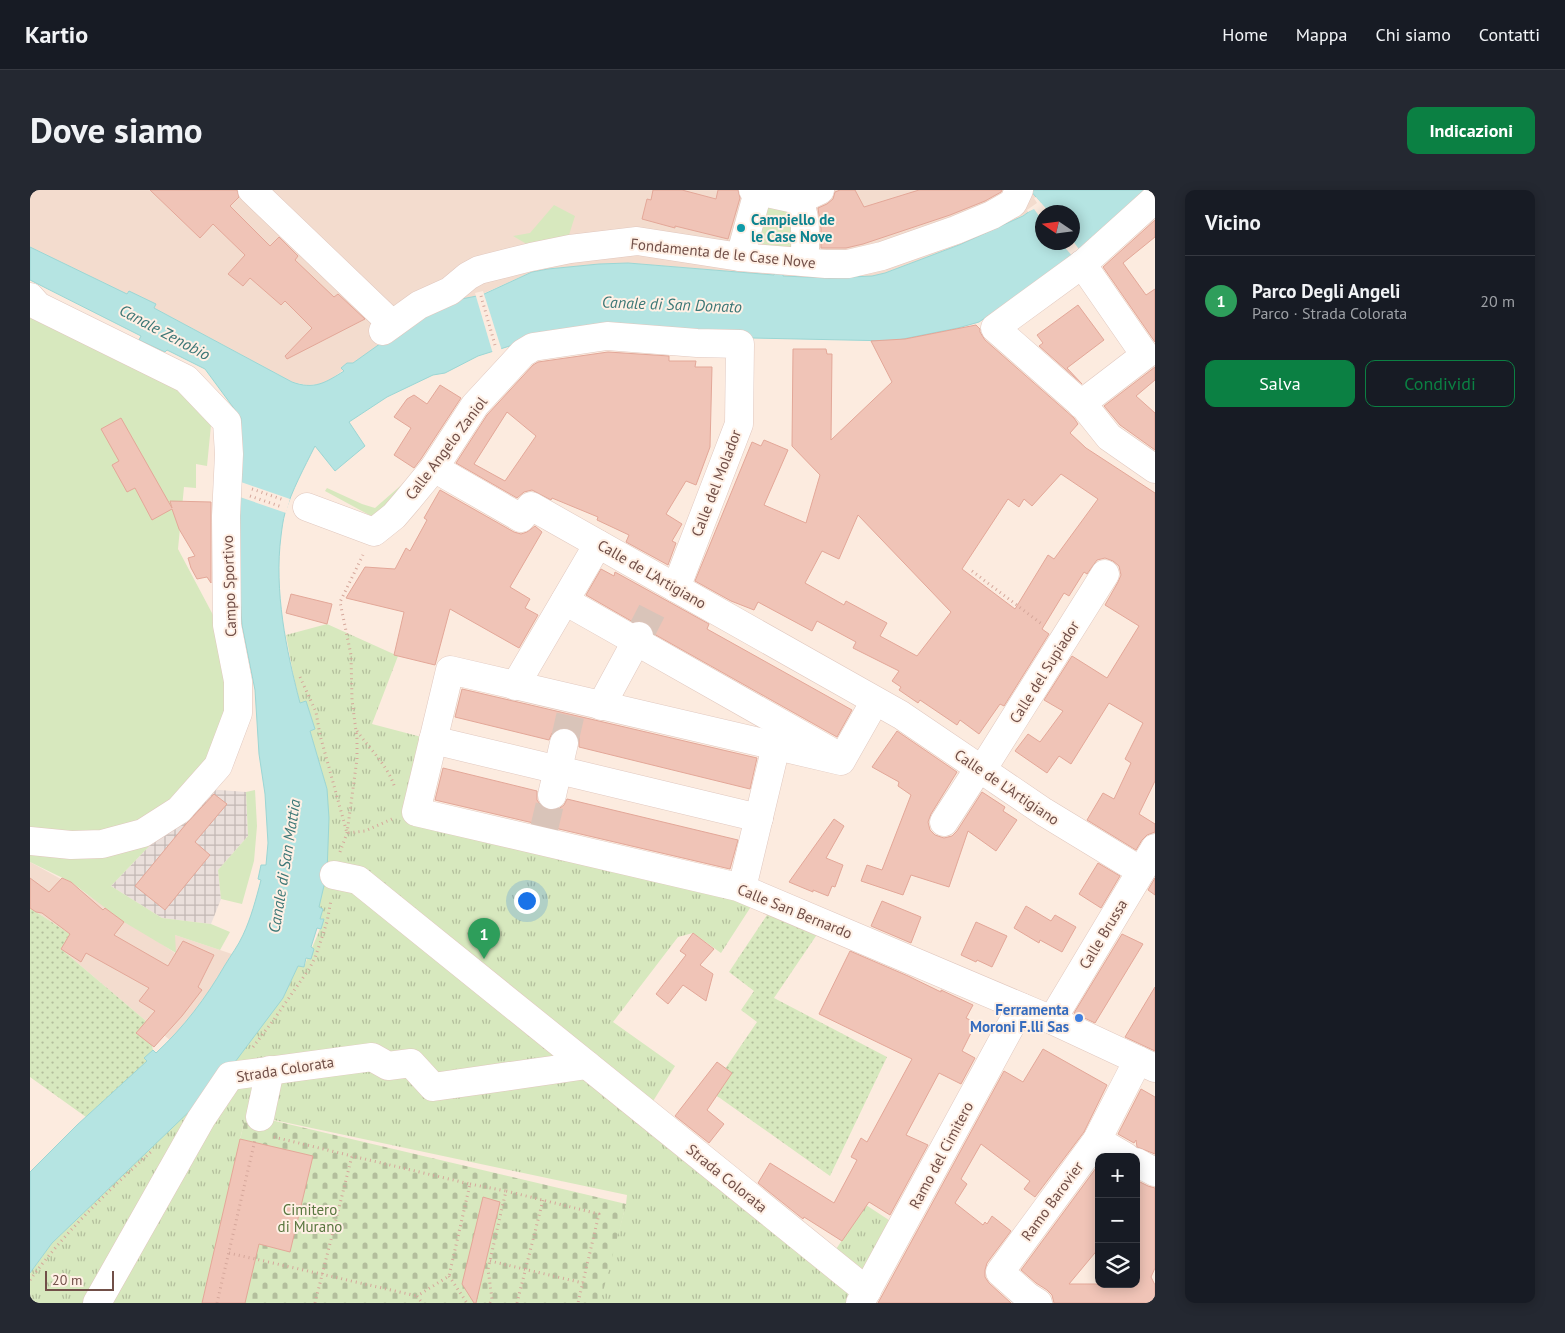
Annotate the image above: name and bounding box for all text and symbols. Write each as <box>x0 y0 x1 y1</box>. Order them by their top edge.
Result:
text: Kartio <box>25 19 88 50</box>
text: Home <box>1222 23 1268 46</box>
text: Mappa <box>1296 23 1347 46</box>
text: Chi siamo <box>1375 23 1451 46</box>
text: Contatti <box>1479 23 1540 46</box>
text: Dove siamo <box>30 107 203 153</box>
button: Indicazioni <box>1407 107 1535 154</box>
north arrow <box>1035 205 1080 250</box>
text: Vicino <box>1205 209 1261 236</box>
place label: Campiello de le Case Nove <box>751 210 835 246</box>
marker: Campiello de le Case Nove <box>735 222 747 234</box>
street label: Fondamenta de le Case Nove <box>629 234 817 272</box>
text: Parco Degli Angeli <box>1252 279 1401 303</box>
text: 1 <box>1216 291 1226 311</box>
text: 20 m <box>1480 291 1515 311</box>
water label: Canale di San Donato <box>602 292 742 316</box>
water label: Canale Zenobio <box>116 300 214 364</box>
text: Parco · Strada Colorata <box>1252 303 1407 323</box>
button: Salva <box>1205 360 1355 407</box>
button: Condividi <box>1365 360 1515 407</box>
street label: Calle Angelo Zaniol <box>401 392 491 503</box>
street label: Calle del Molador <box>687 427 745 539</box>
street label: Campo Sportivo <box>218 535 240 637</box>
street label: Calle de L'Artigiano <box>594 535 710 613</box>
street label: Calle del Supiador <box>1005 617 1083 727</box>
street label: Calle de L'Artigiano <box>951 745 1063 829</box>
water label: Canale di San Mattia <box>264 798 304 934</box>
street label: Calle San Bernardo <box>735 879 855 943</box>
your location <box>514 888 540 914</box>
street label: Calle Brussa <box>1075 896 1131 972</box>
pin: 1 <box>468 918 500 959</box>
place label: Ferramenta Moroni F.lli Sas <box>970 1000 1069 1036</box>
marker: Ferramenta Moroni F.lli Sas <box>1073 1012 1085 1024</box>
street label: Strada Colorata <box>235 1052 335 1086</box>
street label: Ramo del Cimitero <box>905 1098 977 1212</box>
street label: Strada Colorata <box>683 1140 771 1216</box>
map controls <box>1095 1153 1140 1288</box>
button: + <box>1095 1153 1140 1198</box>
street label: Ramo Barovier <box>1017 1158 1087 1244</box>
button: − <box>1095 1198 1140 1243</box>
park label: Cimitero di Murano <box>278 1200 342 1236</box>
button: layers <box>1095 1243 1140 1288</box>
scale bar <box>45 1268 114 1291</box>
text: 20 m <box>52 1271 82 1289</box>

